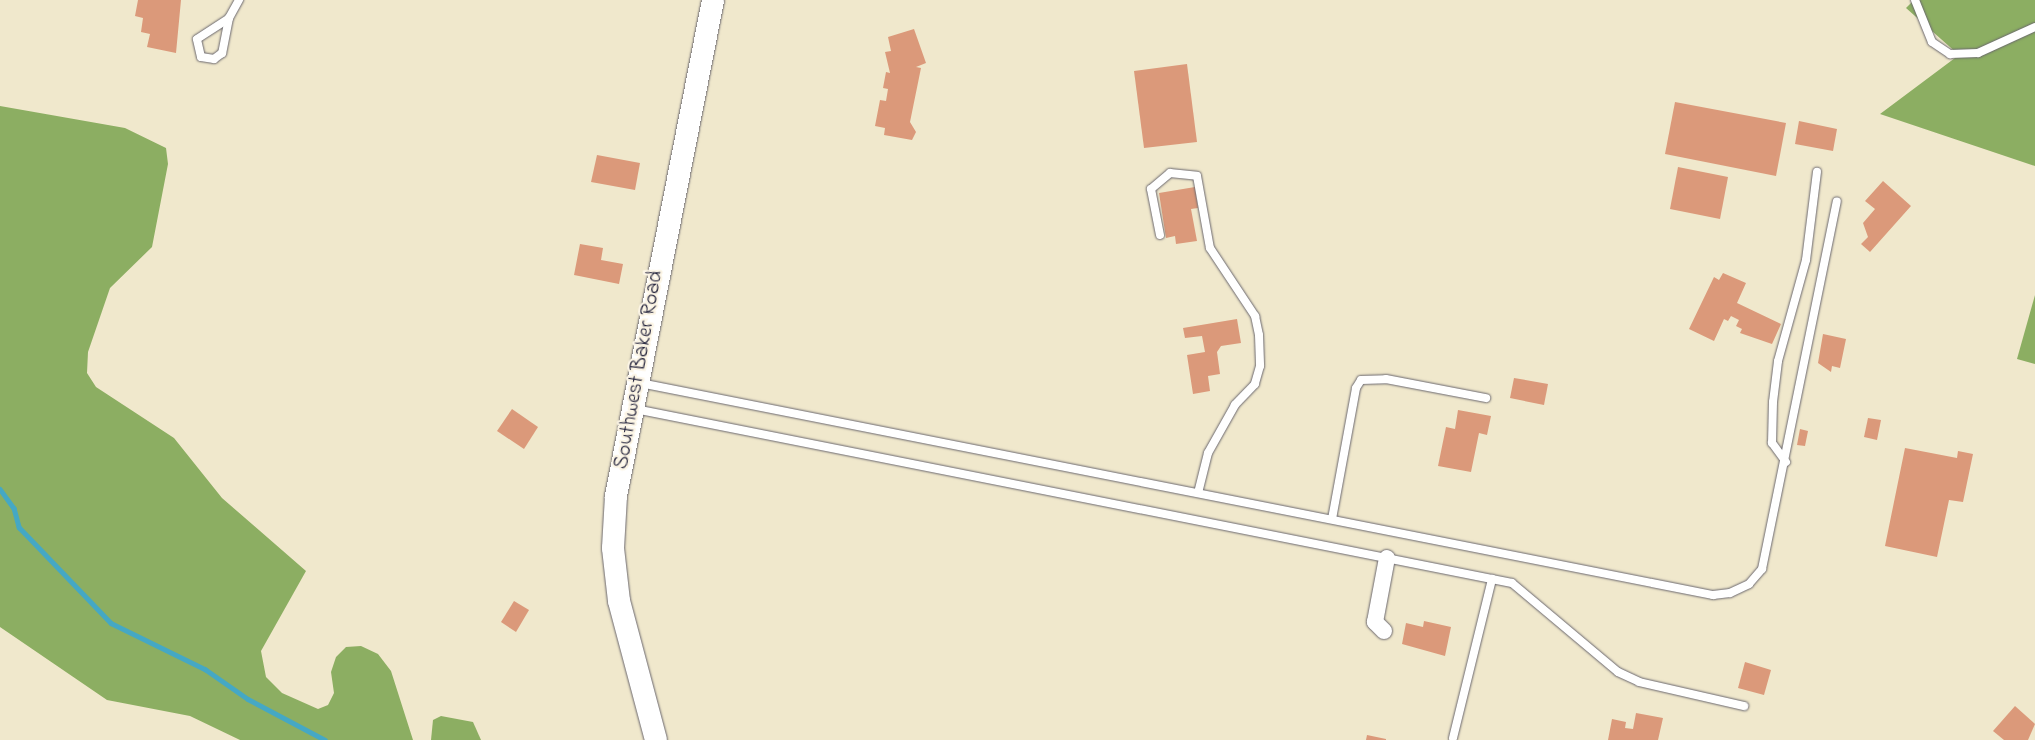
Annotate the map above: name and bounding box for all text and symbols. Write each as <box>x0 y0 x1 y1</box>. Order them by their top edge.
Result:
street label: Southwest Baker Road <box>609 269 669 471</box>

